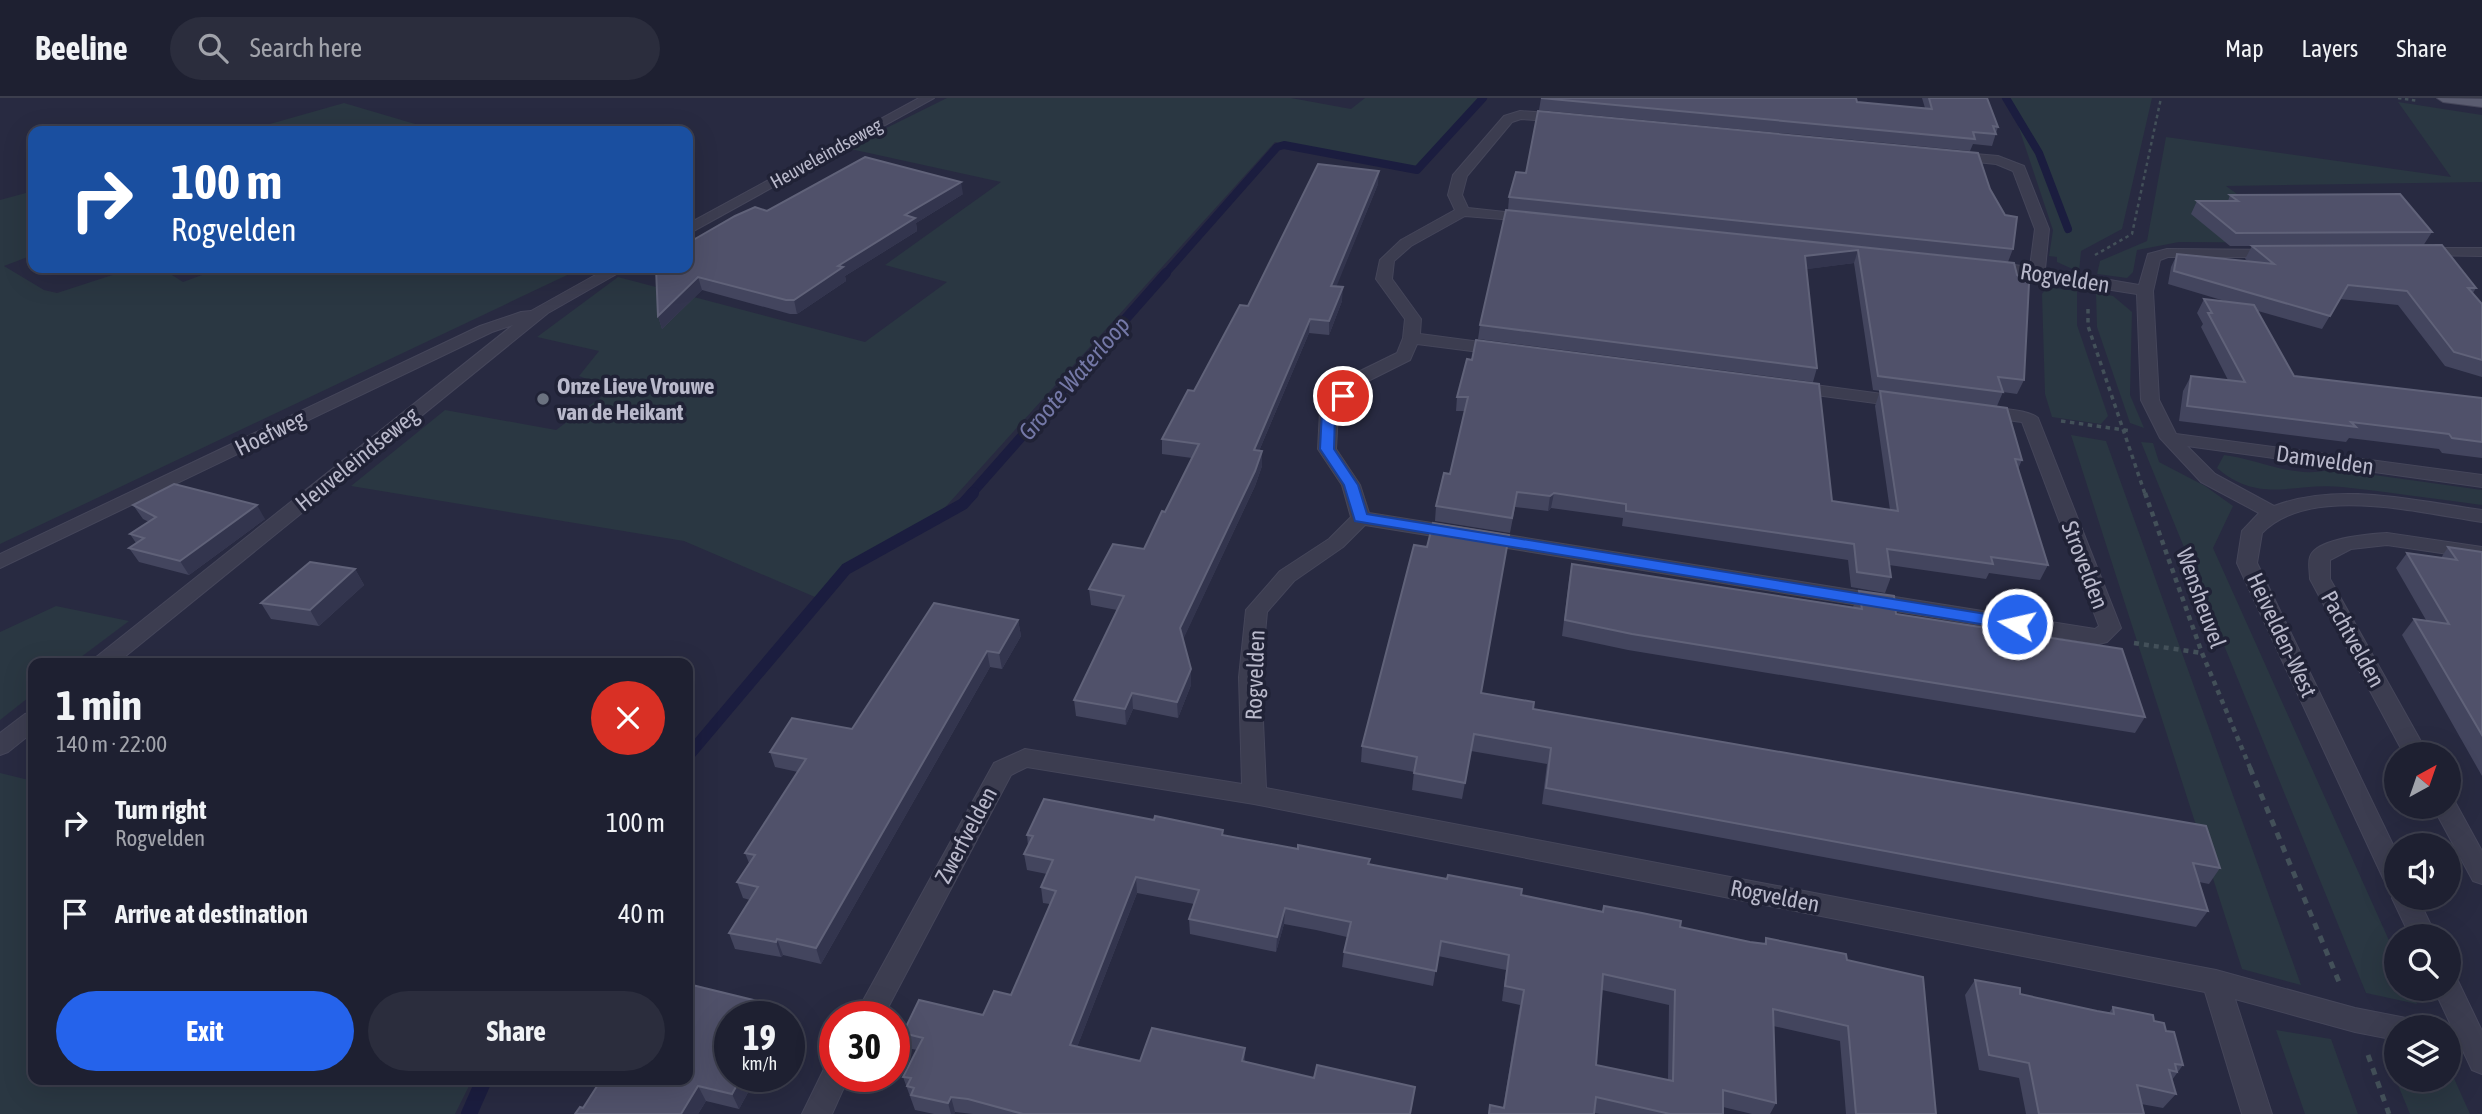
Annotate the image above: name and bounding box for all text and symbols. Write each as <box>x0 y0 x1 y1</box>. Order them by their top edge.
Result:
search box <box>170 17 660 80</box>
text: Beeline <box>35 29 128 67</box>
icon: search <box>194 29 232 67</box>
text: Search here <box>250 33 362 63</box>
text: Map <box>2225 35 2264 62</box>
text: Layers <box>2302 35 2358 62</box>
text: Share <box>2396 35 2447 62</box>
street label: Heuveleindseweg <box>766 113 886 193</box>
text: 100 m <box>171 153 282 209</box>
icon: right <box>56 154 147 245</box>
text: Rogvelden <box>171 211 297 248</box>
street label: Rogvelden <box>2018 258 2112 298</box>
water label: Groote Waterloop <box>1013 311 1135 445</box>
pin <box>1313 366 1373 426</box>
place label: Onze Lieve Vrouwe van de Heikant <box>557 373 714 425</box>
icon: arrive <box>1324 377 1362 415</box>
marker: Onze Lieve Vrouwe van de Heikant <box>535 391 551 407</box>
street label: Heuveleindseweg <box>290 401 424 516</box>
street label: Hoefweg <box>231 405 309 461</box>
street label: Damvelden <box>2275 440 2375 480</box>
street label: Strovelden <box>2056 518 2114 612</box>
street label: Wensheuvel <box>2171 545 2231 651</box>
street label: Heivelden-West <box>2242 569 2322 701</box>
street label: Pachtvelden <box>2316 586 2390 692</box>
position arrow <box>1980 587 2054 661</box>
street label: Rogvelden <box>1240 629 1270 721</box>
text: 1 min <box>56 681 142 729</box>
button: close <box>591 681 665 755</box>
text: 140 m · 22:00 <box>56 731 167 757</box>
north arrow <box>2384 742 2460 819</box>
map controls <box>2384 742 2461 1092</box>
street label: Zwerfvelden <box>930 782 1002 888</box>
text: Turn right <box>115 795 206 825</box>
icon: right <box>56 804 94 842</box>
text: 100 m <box>606 808 665 838</box>
text: Rogvelden <box>115 825 205 851</box>
button: sound <box>2384 833 2461 910</box>
street label: Rogvelden <box>1728 875 1822 917</box>
icon: arrive <box>56 895 94 933</box>
text: Arrive at destination <box>115 899 308 929</box>
text: 40 m <box>618 899 665 929</box>
button: search <box>2384 924 2461 1001</box>
button: Exit <box>56 991 354 1071</box>
button: Share <box>368 991 665 1071</box>
speed limit sign: 30 <box>819 1001 910 1092</box>
button: layers <box>2384 1015 2461 1092</box>
text: 19 <box>743 1017 776 1057</box>
text: km/h <box>742 1053 777 1074</box>

